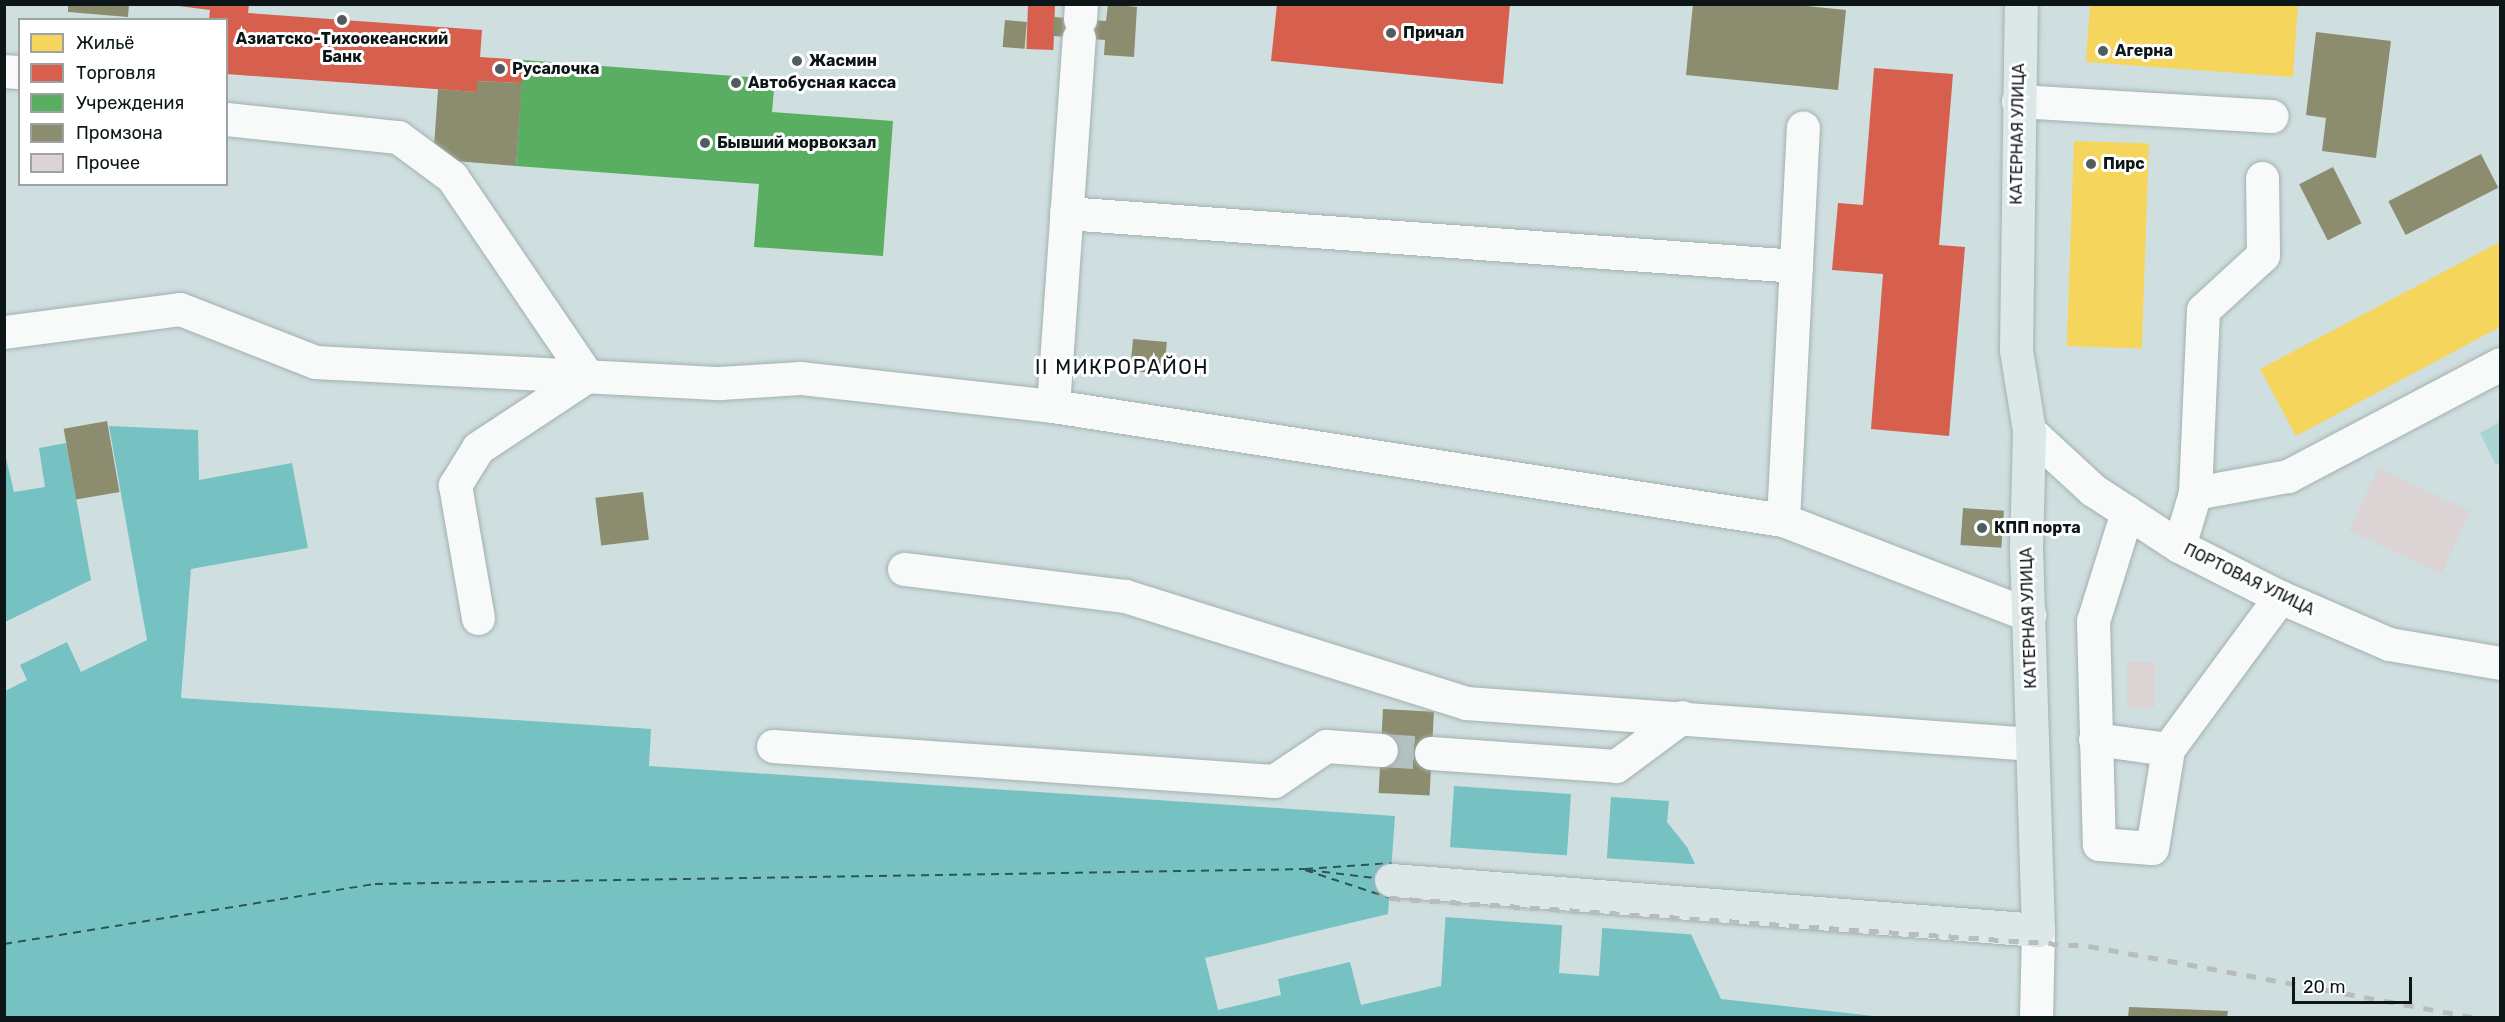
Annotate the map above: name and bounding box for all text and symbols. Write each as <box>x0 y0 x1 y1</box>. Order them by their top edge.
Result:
marker: Азиатско-Тихоокеанский Банк <box>335 13 349 27</box>
legend <box>18 18 228 186</box>
place label: Причал <box>1403 23 1464 43</box>
marker: Причал <box>1384 26 1398 40</box>
place label: Азиатско-Тихоокеанский Банк <box>236 29 448 67</box>
text: Жильё <box>76 32 134 54</box>
place label: Агерна <box>2115 41 2173 61</box>
marker: Агерна <box>2096 44 2110 58</box>
place label: Жасмин <box>809 51 877 71</box>
marker: Жасмин <box>790 54 804 68</box>
place label: Русалочка <box>512 59 599 79</box>
text: Торговля <box>76 62 156 84</box>
marker: Русалочка <box>493 62 507 76</box>
street label: КАТЕРНАЯ УЛИЦА <box>2007 63 2029 205</box>
place label: Автобусная касса <box>748 73 896 93</box>
marker: Автобусная касса <box>729 76 743 90</box>
text: Учреждения <box>76 92 184 114</box>
text: Промзона <box>76 122 163 144</box>
place label: Бывший морвокзал <box>717 133 876 153</box>
marker: Бывший морвокзал <box>698 136 712 150</box>
text: Прочее <box>76 152 140 174</box>
place label: Пирс <box>2103 154 2145 174</box>
marker: Пирс <box>2084 157 2098 171</box>
district label: II МИКРОРАЙОН <box>1035 355 1209 379</box>
place label: КПП порта <box>1994 518 2081 538</box>
marker: КПП порта <box>1975 521 1989 535</box>
street label: ПОРТОВАЯ УЛИЦА <box>2181 540 2317 620</box>
street label: КАТЕРНАЯ УЛИЦА <box>2017 547 2041 689</box>
scale bar <box>2295 965 2415 1003</box>
text: 20 m <box>2303 976 2345 998</box>

